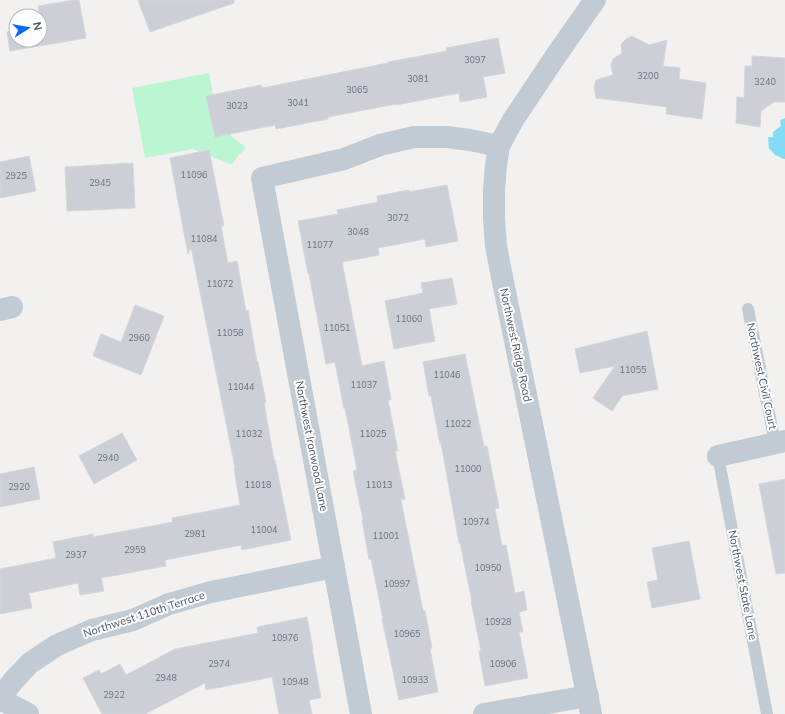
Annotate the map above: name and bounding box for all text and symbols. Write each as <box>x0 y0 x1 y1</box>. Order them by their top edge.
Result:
north arrow <box>8 8 48 48</box>
text: N <box>30 21 45 32</box>
house number: 3097 <box>464 54 486 65</box>
house number: 3200 <box>637 70 659 81</box>
house number: 3081 <box>407 73 429 84</box>
house number: 3240 <box>754 76 776 87</box>
house number: 3065 <box>346 84 368 95</box>
house number: 3041 <box>287 97 309 108</box>
house number: 3023 <box>226 100 248 111</box>
house number: 11096 <box>180 169 208 180</box>
house number: 2925 <box>5 170 27 181</box>
house number: 2945 <box>89 177 111 188</box>
house number: 3072 <box>387 212 409 223</box>
house number: 3048 <box>347 226 369 237</box>
house number: 11084 <box>190 233 218 244</box>
house number: 11077 <box>306 239 334 250</box>
house number: 11072 <box>206 278 234 289</box>
street label: Northwest Ridge Road <box>497 287 535 403</box>
house number: 11060 <box>395 313 423 324</box>
street label: Northwest Civil Court <box>744 321 780 431</box>
house number: 11051 <box>323 322 351 333</box>
house number: 11058 <box>216 327 244 338</box>
house number: 2960 <box>128 332 150 343</box>
house number: 11055 <box>619 364 647 375</box>
house number: 11046 <box>433 369 461 380</box>
house number: 11037 <box>350 379 378 390</box>
street label: Northwest Ironwood Lane <box>292 380 332 512</box>
house number: 11044 <box>227 381 255 392</box>
house number: 11022 <box>444 418 472 429</box>
house number: 11032 <box>235 428 263 439</box>
house number: 11025 <box>359 428 387 439</box>
house number: 2940 <box>97 452 119 463</box>
house number: 11000 <box>454 463 482 474</box>
house number: 11018 <box>244 479 272 490</box>
house number: 11013 <box>365 479 393 490</box>
house number: 2920 <box>8 481 30 492</box>
house number: 10974 <box>462 516 490 527</box>
house number: 11004 <box>250 524 278 535</box>
house number: 2981 <box>184 528 206 539</box>
street label: Northwest State Lane <box>725 529 761 641</box>
house number: 11001 <box>372 530 400 541</box>
house number: 2959 <box>124 544 146 555</box>
house number: 2937 <box>65 549 87 560</box>
house number: 10950 <box>474 562 502 573</box>
house number: 10997 <box>383 578 411 589</box>
street label: Northwest 110th Terrace <box>81 588 207 640</box>
house number: 10928 <box>484 616 512 627</box>
house number: 10965 <box>393 628 421 639</box>
house number: 10976 <box>271 632 299 643</box>
house number: 2974 <box>208 658 230 669</box>
house number: 10906 <box>489 658 517 669</box>
house number: 2948 <box>155 672 177 683</box>
house number: 10933 <box>401 674 429 685</box>
house number: 10948 <box>281 676 309 687</box>
house number: 2922 <box>103 689 125 700</box>

